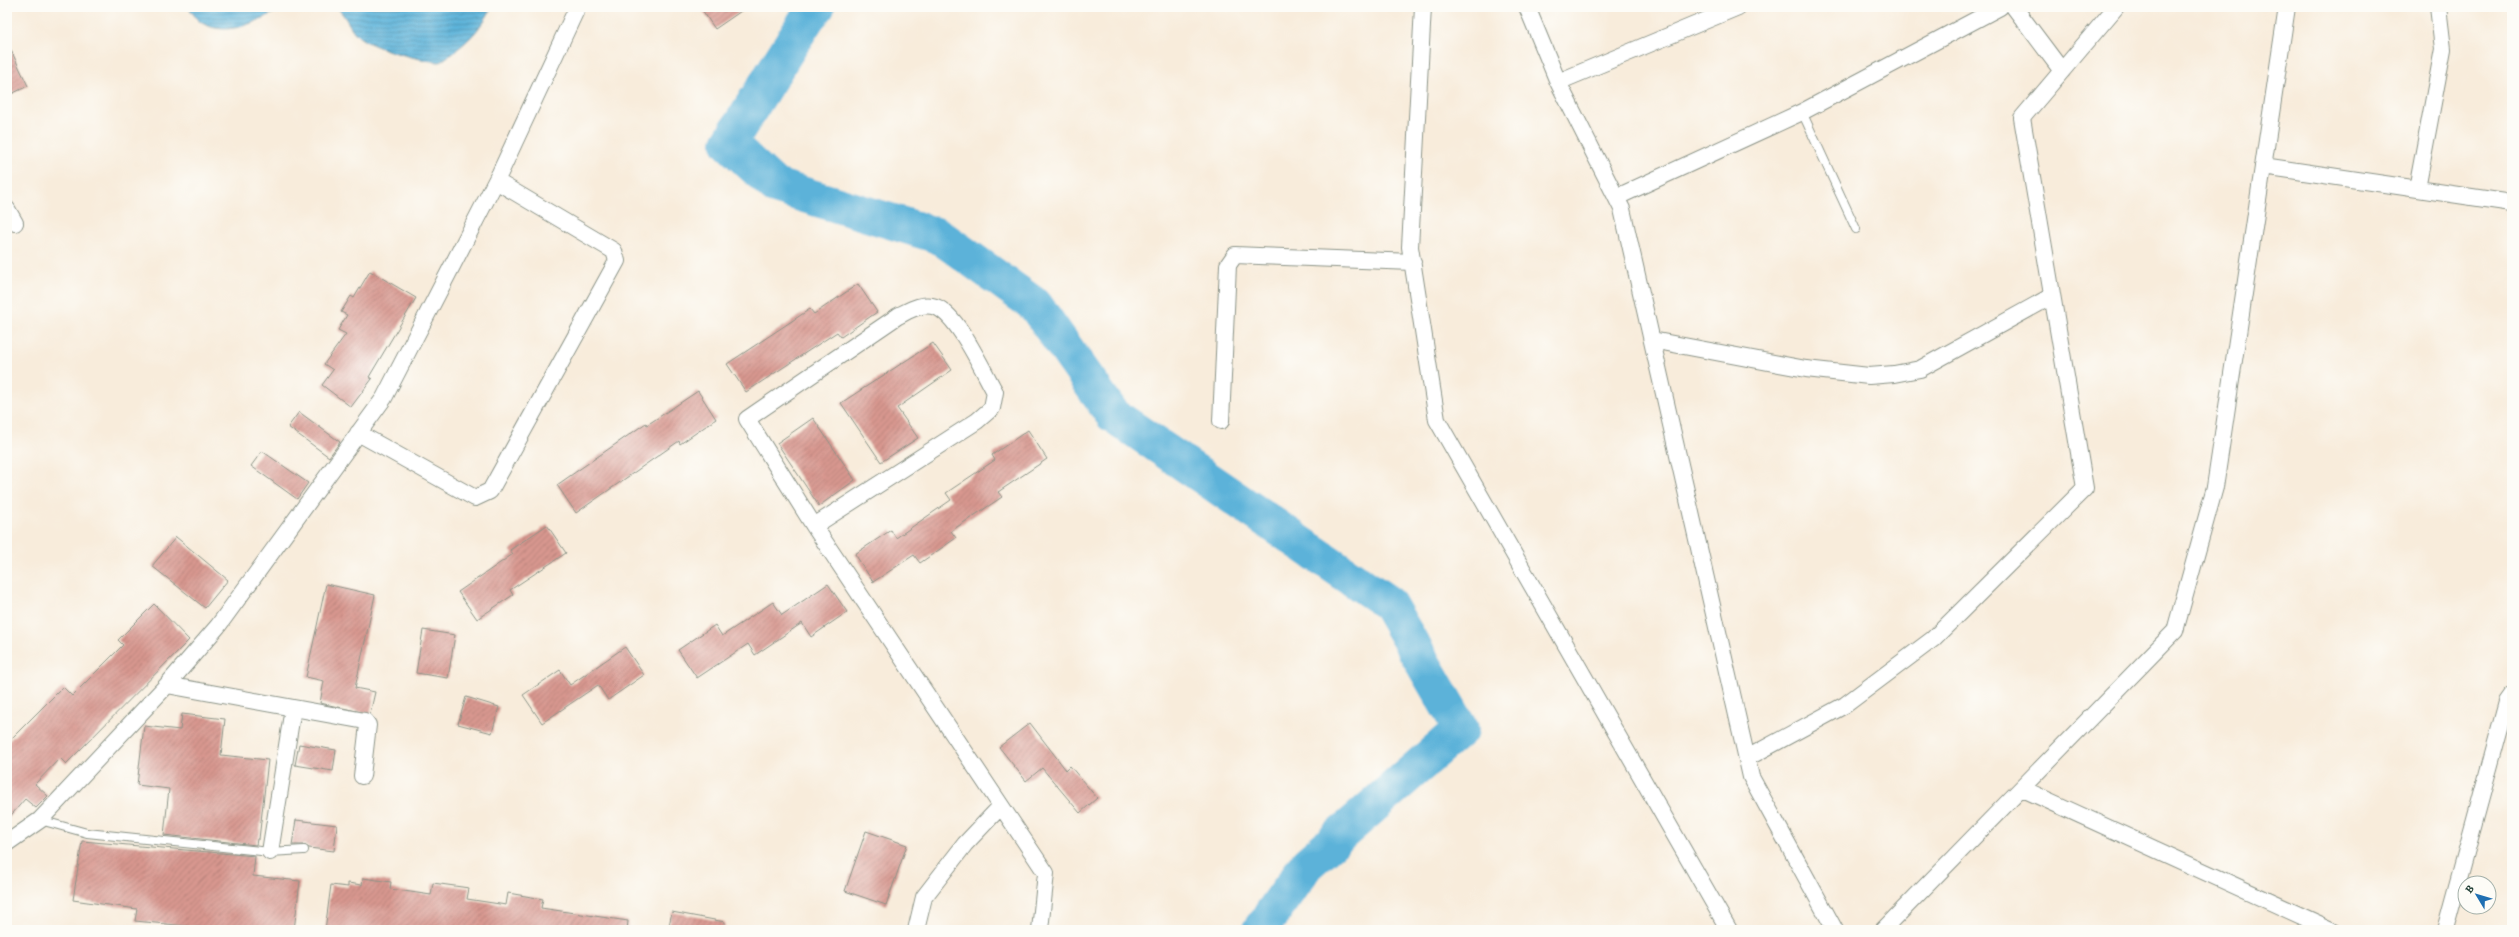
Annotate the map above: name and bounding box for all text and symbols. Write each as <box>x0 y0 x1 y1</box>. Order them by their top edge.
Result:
north arrow <box>2457 875 2497 915</box>
text: B <box>2461 882 2478 896</box>

